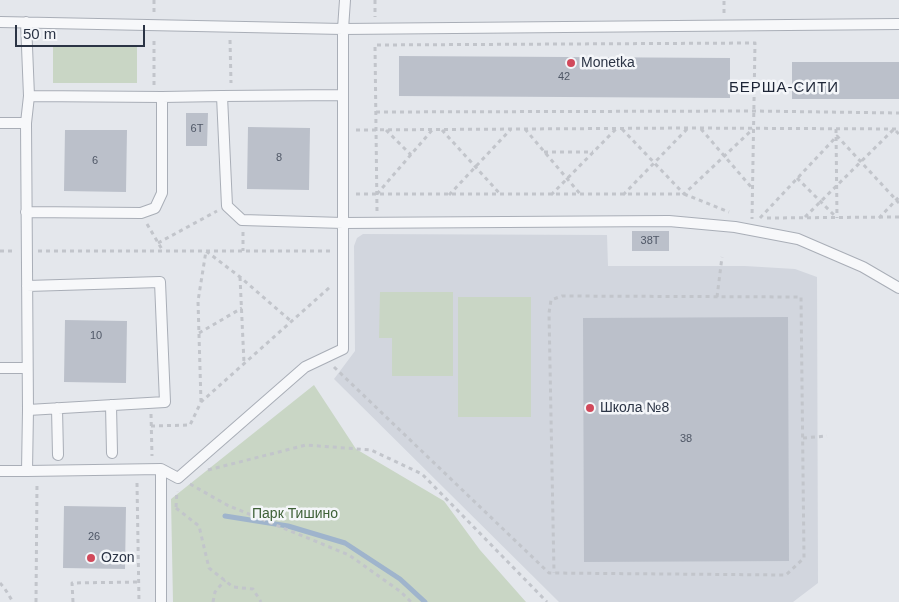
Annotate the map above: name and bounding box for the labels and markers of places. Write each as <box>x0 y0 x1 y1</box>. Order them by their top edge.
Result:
place label: Monetka <box>581 55 635 71</box>
marker: Monetka <box>565 57 577 69</box>
place label: Школа №8 <box>600 400 669 416</box>
marker: Школа №8 <box>584 402 596 414</box>
place label: Ozon <box>101 550 134 566</box>
marker: Ozon <box>85 552 97 564</box>

